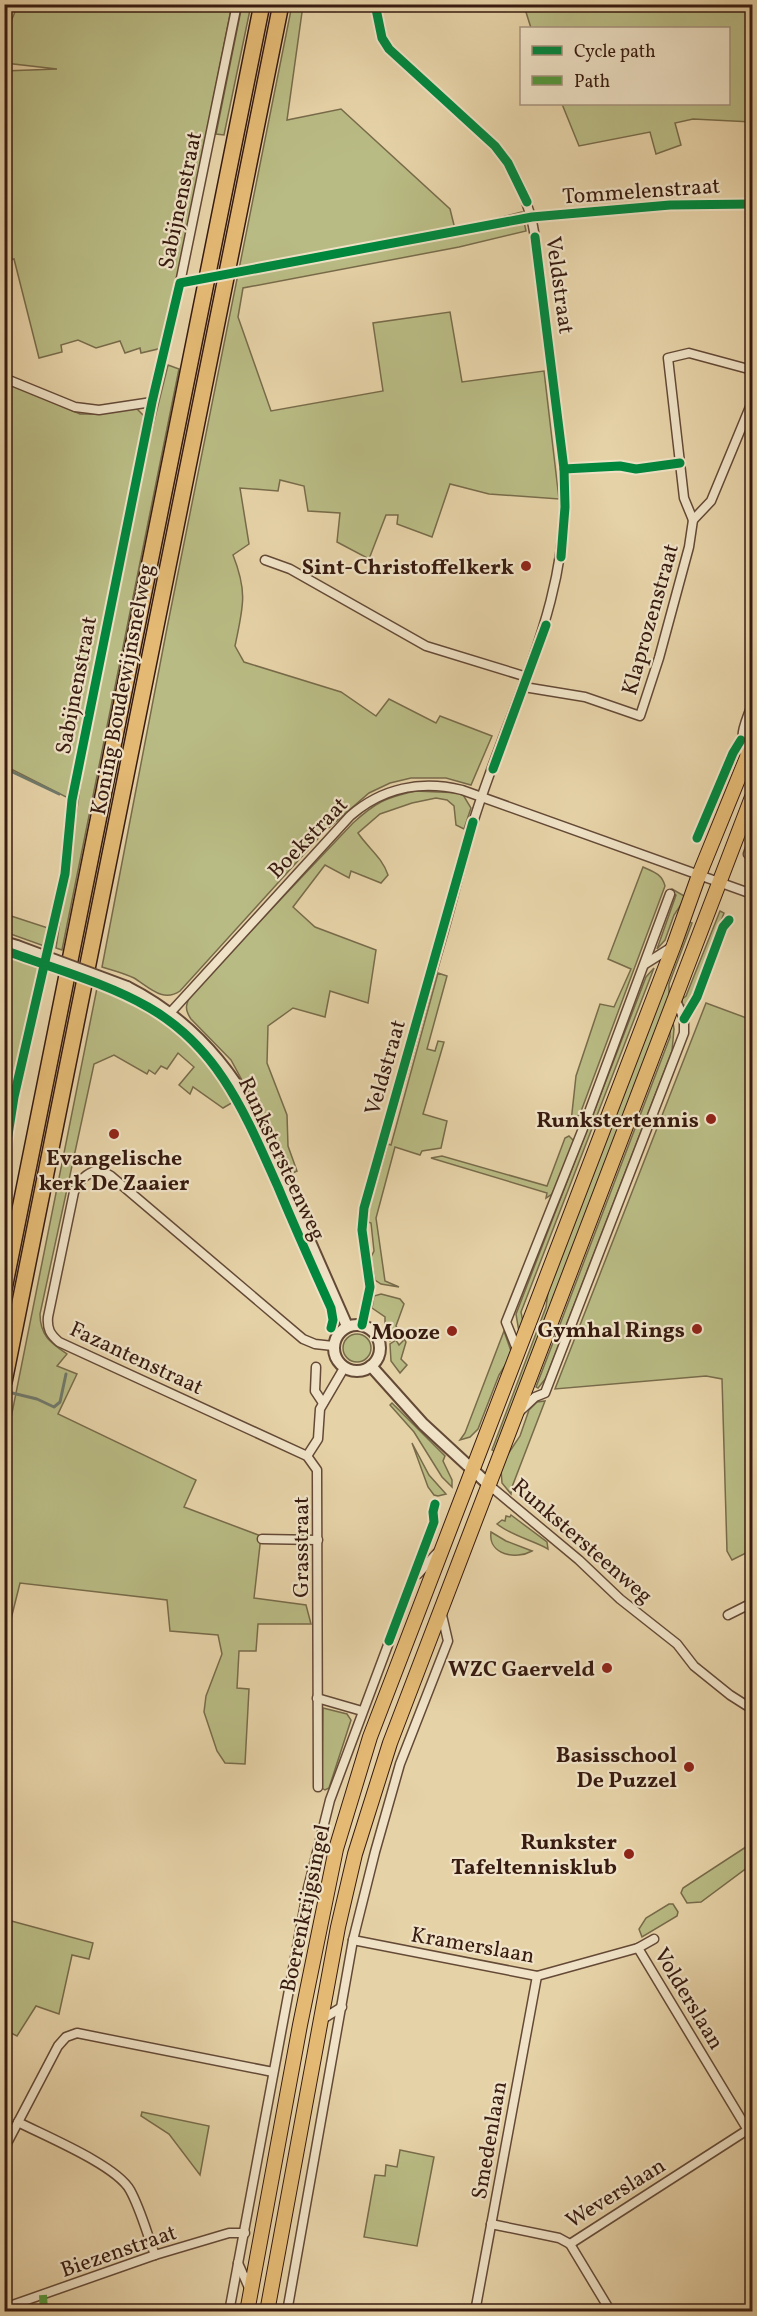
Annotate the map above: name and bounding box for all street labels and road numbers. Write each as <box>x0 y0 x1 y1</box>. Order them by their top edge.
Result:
street label: Sabijnenstraat <box>152 129 211 272</box>
street label: Tommelenstraat <box>561 171 721 213</box>
street label: Veldstraat <box>536 235 581 336</box>
street label: Klaprozenstraat <box>615 540 688 699</box>
street label: Koning Boudewijnsnelweg <box>84 561 163 818</box>
street label: Sabijnenstraat <box>49 613 106 757</box>
street label: Boekstraat <box>262 791 356 887</box>
street label: Veldstraat <box>358 1016 415 1119</box>
street label: Runkstersteenweg <box>229 1072 332 1246</box>
street label: Fazantenstraat <box>64 1315 208 1404</box>
street label: Runkstersteenweg <box>504 1472 659 1612</box>
street label: Grasstraat <box>287 1496 318 1598</box>
street label: Boerenkrijgsingel <box>273 1822 339 1995</box>
street label: Kramerslaan <box>408 1920 537 1973</box>
street label: Volderslaan <box>645 1942 731 2056</box>
street label: Smedenlaan <box>465 2079 516 2202</box>
street label: Weverslaan <box>560 2151 672 2237</box>
street label: Biezenstraat <box>57 2218 181 2287</box>

